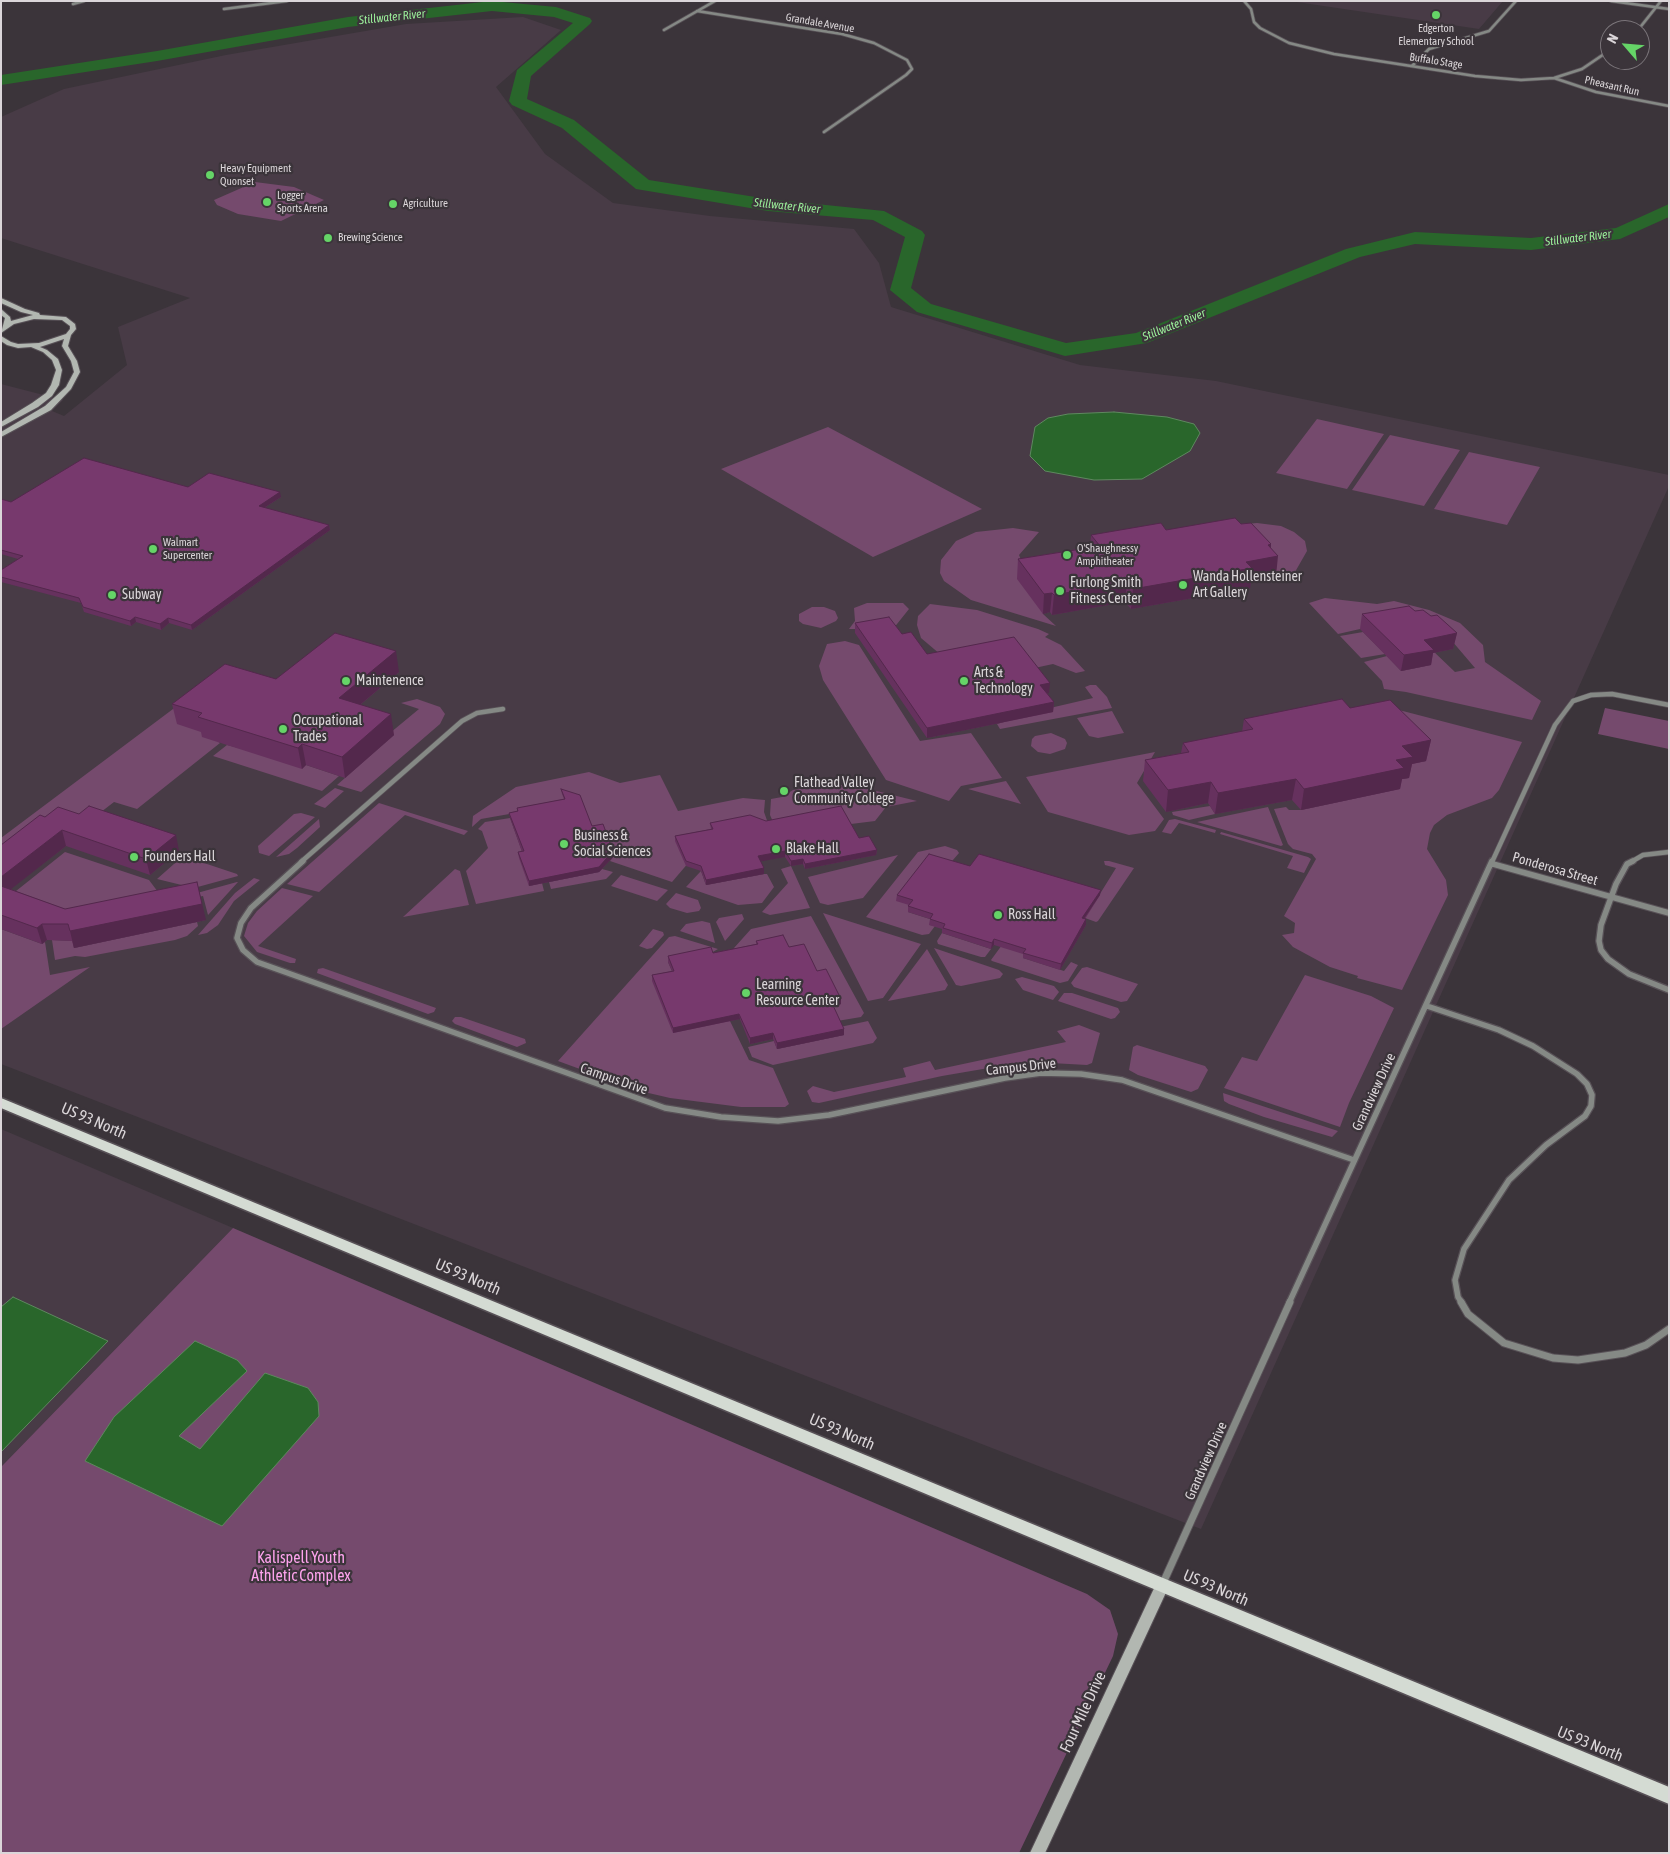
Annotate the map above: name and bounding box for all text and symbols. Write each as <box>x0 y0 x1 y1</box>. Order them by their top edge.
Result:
water label: Stillwater River <box>358 6 426 28</box>
marker: Edgerton Elementary School <box>1430 9 1442 21</box>
street label: Grandale Avenue <box>785 10 855 36</box>
north arrow <box>1600 20 1650 70</box>
place label: Edgerton Elementary School <box>1398 22 1474 48</box>
text: N <box>1604 31 1622 46</box>
street label: Buffalo Stage <box>1409 50 1463 72</box>
street label: Pheasant Run <box>1583 73 1641 99</box>
place label: Heavy Equipment Quonset <box>220 162 291 188</box>
marker: Heavy Equipment Quonset <box>204 169 216 181</box>
place label: Logger Sports Arena <box>277 189 328 215</box>
water label: Stillwater River <box>753 195 821 217</box>
marker: Logger Sports Arena <box>261 196 273 208</box>
place label: Agriculture <box>403 197 448 211</box>
marker: Agriculture <box>387 198 399 210</box>
water label: Stillwater River <box>1544 227 1612 249</box>
place label: Brewing Science <box>338 231 403 245</box>
marker: Brewing Science <box>322 232 334 244</box>
water label: Stillwater River <box>1140 306 1208 344</box>
place label: Walmart Supercenter <box>163 536 212 562</box>
place label: O'Shaughnessy Amphitheater <box>1077 542 1138 568</box>
marker: Walmart Supercenter <box>147 543 159 555</box>
marker: O'Shaughnessy Amphitheater <box>1061 549 1073 561</box>
place label: Wanda Hollensteiner Art Gallery <box>1193 569 1302 602</box>
place label: Furlong Smith Fitness Center <box>1070 575 1142 608</box>
marker: Wanda Hollensteiner Art Gallery <box>1177 579 1189 591</box>
marker: Furlong Smith Fitness Center <box>1054 585 1066 597</box>
place label: Subway <box>122 587 162 603</box>
marker: Subway <box>106 589 118 601</box>
place label: Arts & Technology <box>974 665 1033 698</box>
place label: Maintenence <box>356 673 424 689</box>
marker: Maintenence <box>340 675 352 687</box>
marker: Arts & Technology <box>958 675 970 687</box>
place label: Occupational Trades <box>293 713 362 746</box>
marker: Occupational Trades <box>277 723 289 735</box>
place label: Flathead Valley Community College <box>794 775 894 808</box>
marker: Flathead Valley Community College <box>778 785 790 797</box>
place label: Business & Social Sciences <box>574 828 651 860</box>
marker: Business & Social Sciences <box>558 838 570 850</box>
place label: Blake Hall <box>786 841 839 857</box>
marker: Blake Hall <box>770 843 782 855</box>
place label: Founders Hall <box>144 849 216 865</box>
street label: Ponderosa Street <box>1510 849 1600 889</box>
marker: Founders Hall <box>128 851 140 863</box>
place label: Ross Hall <box>1008 907 1055 923</box>
marker: Ross Hall <box>992 909 1004 921</box>
place label: Learning Resource Center <box>756 977 839 1010</box>
marker: Learning Resource Center <box>740 987 752 999</box>
street label: Grandview Drive <box>1349 1050 1399 1134</box>
street label: Campus Drive <box>985 1055 1057 1079</box>
street label: Campus Drive <box>578 1060 650 1098</box>
street label: US 93 North <box>58 1099 130 1143</box>
street label: US 93 North <box>432 1255 504 1299</box>
street label: US 93 North <box>806 1410 878 1454</box>
street label: Grandview Drive <box>1181 1419 1231 1503</box>
park label: Kalispell Youth Athletic Complex <box>251 1548 351 1586</box>
street label: US 93 North <box>1180 1566 1252 1610</box>
street label: Four Mile Drive <box>1056 1668 1110 1756</box>
street label: US 93 North <box>1554 1722 1626 1766</box>

